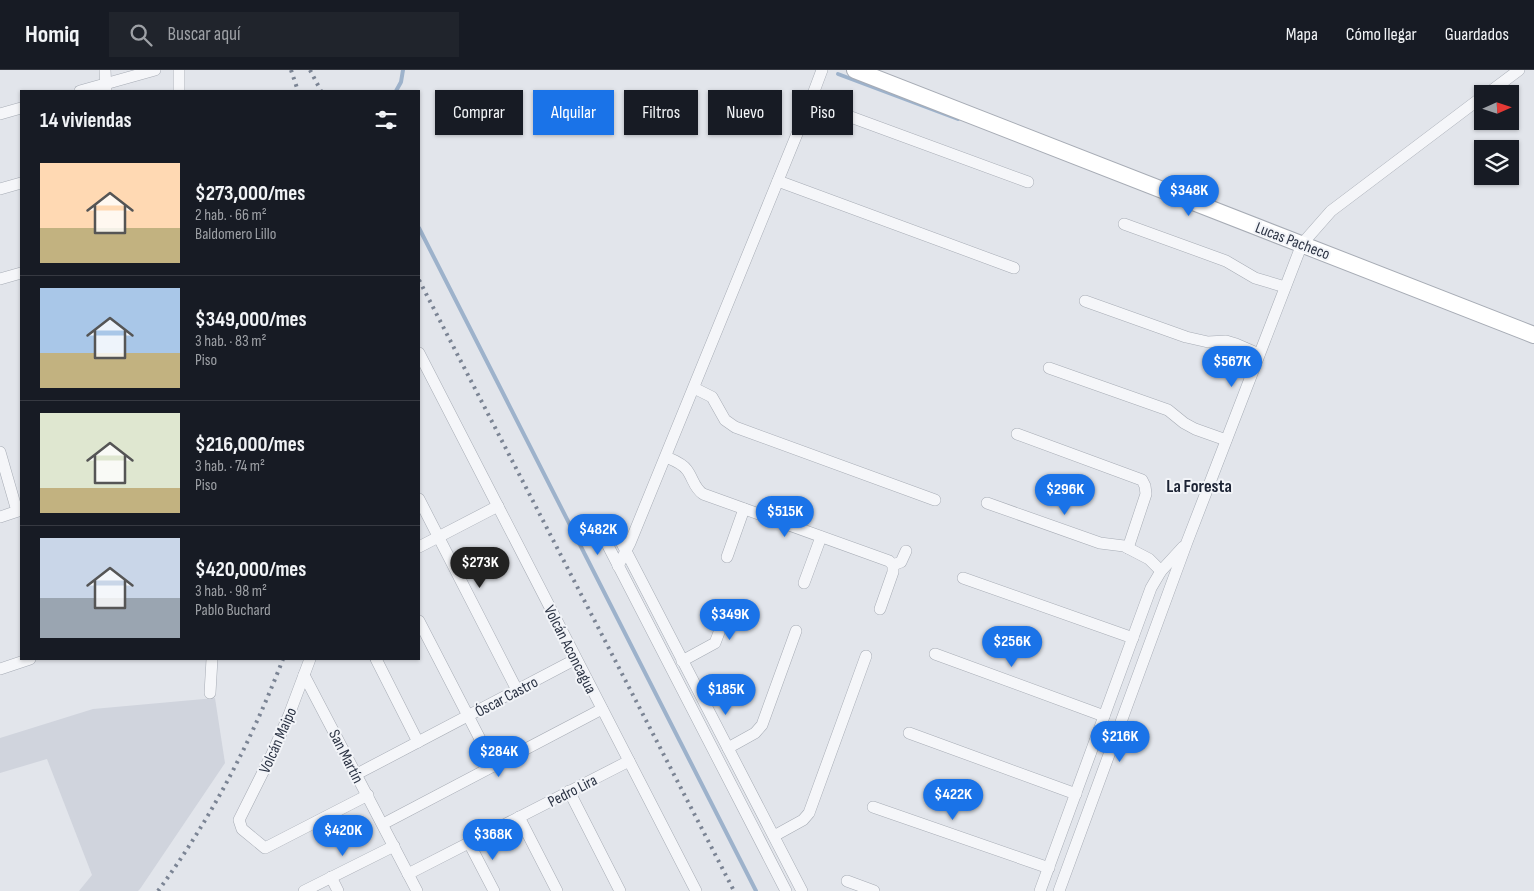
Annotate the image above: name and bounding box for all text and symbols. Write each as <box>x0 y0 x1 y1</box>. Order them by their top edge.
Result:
search box <box>109 12 459 57</box>
text: Homiq <box>25 20 79 49</box>
icon: search <box>127 21 155 49</box>
text: Buscar aquí <box>167 23 241 46</box>
text: Mapa <box>1286 24 1318 45</box>
text: Cómo llegar <box>1346 24 1417 45</box>
text: Guardados <box>1445 24 1509 45</box>
north arrow <box>1474 85 1519 130</box>
map controls <box>1474 85 1519 185</box>
chip: Comprar <box>435 90 523 135</box>
chip: Alquilar <box>533 90 614 135</box>
chip: Filtros <box>624 90 698 135</box>
chip: Nuevo <box>708 90 782 135</box>
chip: Piso <box>792 90 853 135</box>
icon: filters <box>372 106 400 134</box>
text: 14 viviendas <box>40 108 132 133</box>
button: layers <box>1474 140 1519 185</box>
pin: $348K <box>1154 174 1224 217</box>
text: $273,000/mes <box>195 181 305 206</box>
text: $348K <box>1170 181 1208 200</box>
icon: home <box>80 183 140 243</box>
text: 2 hab. · 66 m² <box>195 206 267 225</box>
street label: Lucas Pacheco <box>1252 218 1333 264</box>
text: Baldomero Lillo <box>195 225 276 244</box>
text: $349,000/mes <box>195 307 307 332</box>
icon: home <box>80 308 140 368</box>
text: 3 hab. · 83 m² <box>195 332 267 351</box>
pin: $567K <box>1197 346 1267 388</box>
text: Piso <box>195 351 217 370</box>
text: $567K <box>1213 352 1251 371</box>
text: $216,000/mes <box>195 432 305 457</box>
icon: home <box>80 433 140 493</box>
text: 3 hab. · 74 m² <box>195 457 265 476</box>
pin: $296K <box>1030 474 1100 516</box>
text: Piso <box>195 476 217 495</box>
district label: La Foresta <box>1166 476 1232 497</box>
text: $296K <box>1046 480 1084 499</box>
pin: $515K <box>750 496 820 538</box>
text: $515K <box>767 502 803 521</box>
pin: $482K <box>563 514 633 556</box>
text: $482K <box>579 520 617 539</box>
pin: $273K <box>445 546 515 589</box>
text: $273K <box>461 553 499 572</box>
text: $420,000/mes <box>195 557 306 582</box>
icon: home <box>80 558 140 618</box>
text: 3 hab. · 98 m² <box>195 582 267 601</box>
pin: $349K <box>695 598 765 641</box>
text: Pablo Buchard <box>195 601 271 620</box>
street label: Volcán Aconcagua <box>539 602 600 697</box>
text: $349K <box>711 605 749 624</box>
pin: $256K <box>977 626 1047 668</box>
text: $256K <box>993 632 1031 651</box>
street label: Óscar Castro <box>472 673 541 722</box>
pin: $185K <box>691 674 761 716</box>
text: $185K <box>708 680 744 699</box>
street label: Volcán Maipo <box>255 705 301 776</box>
pin: $216K <box>1085 720 1155 763</box>
street label: San Martín <box>324 727 367 787</box>
text: $216K <box>1102 727 1138 746</box>
pin: $284K <box>464 736 534 778</box>
text: $284K <box>480 742 518 761</box>
street label: Pedro Lira <box>545 771 601 812</box>
pin: $422K <box>918 778 988 821</box>
text: $422K <box>934 785 972 804</box>
pin: $420K <box>308 814 378 857</box>
pin: $368K <box>458 818 528 861</box>
text: $420K <box>324 821 362 840</box>
text: $368K <box>474 825 512 844</box>

